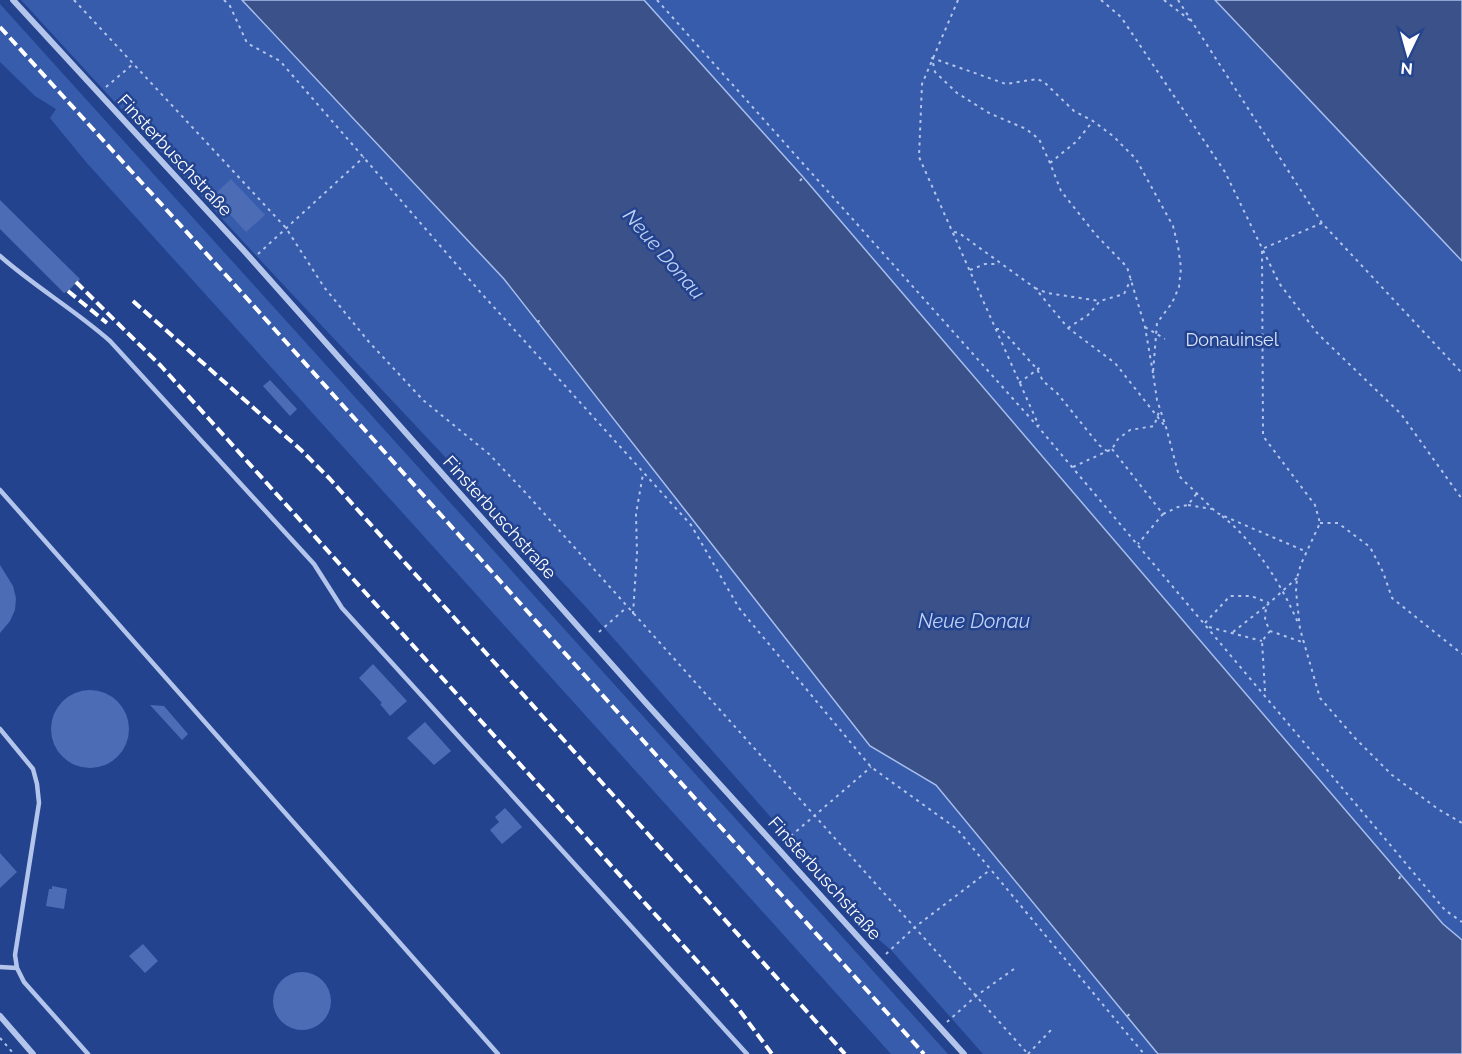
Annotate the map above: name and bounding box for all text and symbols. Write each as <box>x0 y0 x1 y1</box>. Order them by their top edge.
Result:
north arrow <box>1378 24 1438 84</box>
text: N <box>1400 58 1414 78</box>
street label: Finsterbuschstraße <box>113 90 237 220</box>
water label: Neue Donau <box>618 204 710 304</box>
park label: Donauinsel <box>1185 329 1279 350</box>
street label: Finsterbuschstraße <box>439 451 561 583</box>
water label: Neue Donau <box>918 609 1030 633</box>
street label: Finsterbuschstraße <box>764 812 886 944</box>

